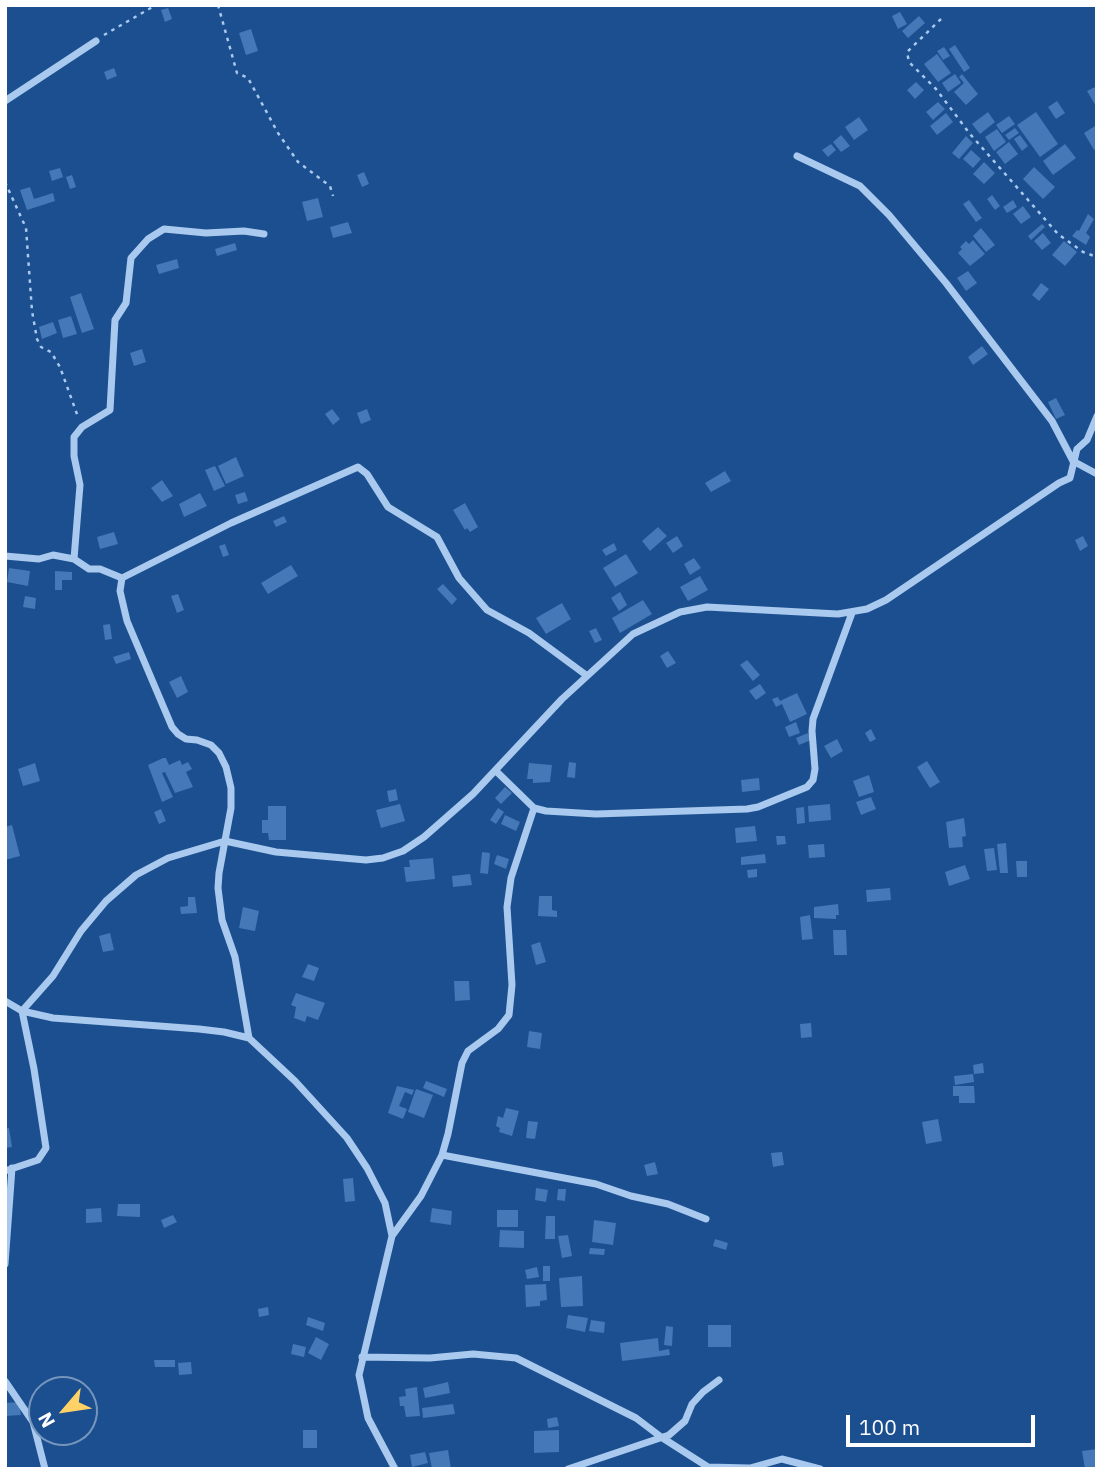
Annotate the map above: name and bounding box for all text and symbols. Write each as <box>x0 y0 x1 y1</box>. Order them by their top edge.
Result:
north arrow <box>28 1376 98 1446</box>
scale bar <box>850 1400 1039 1444</box>
text: N <box>33 1408 60 1432</box>
text: 100 m <box>859 1413 920 1441</box>

